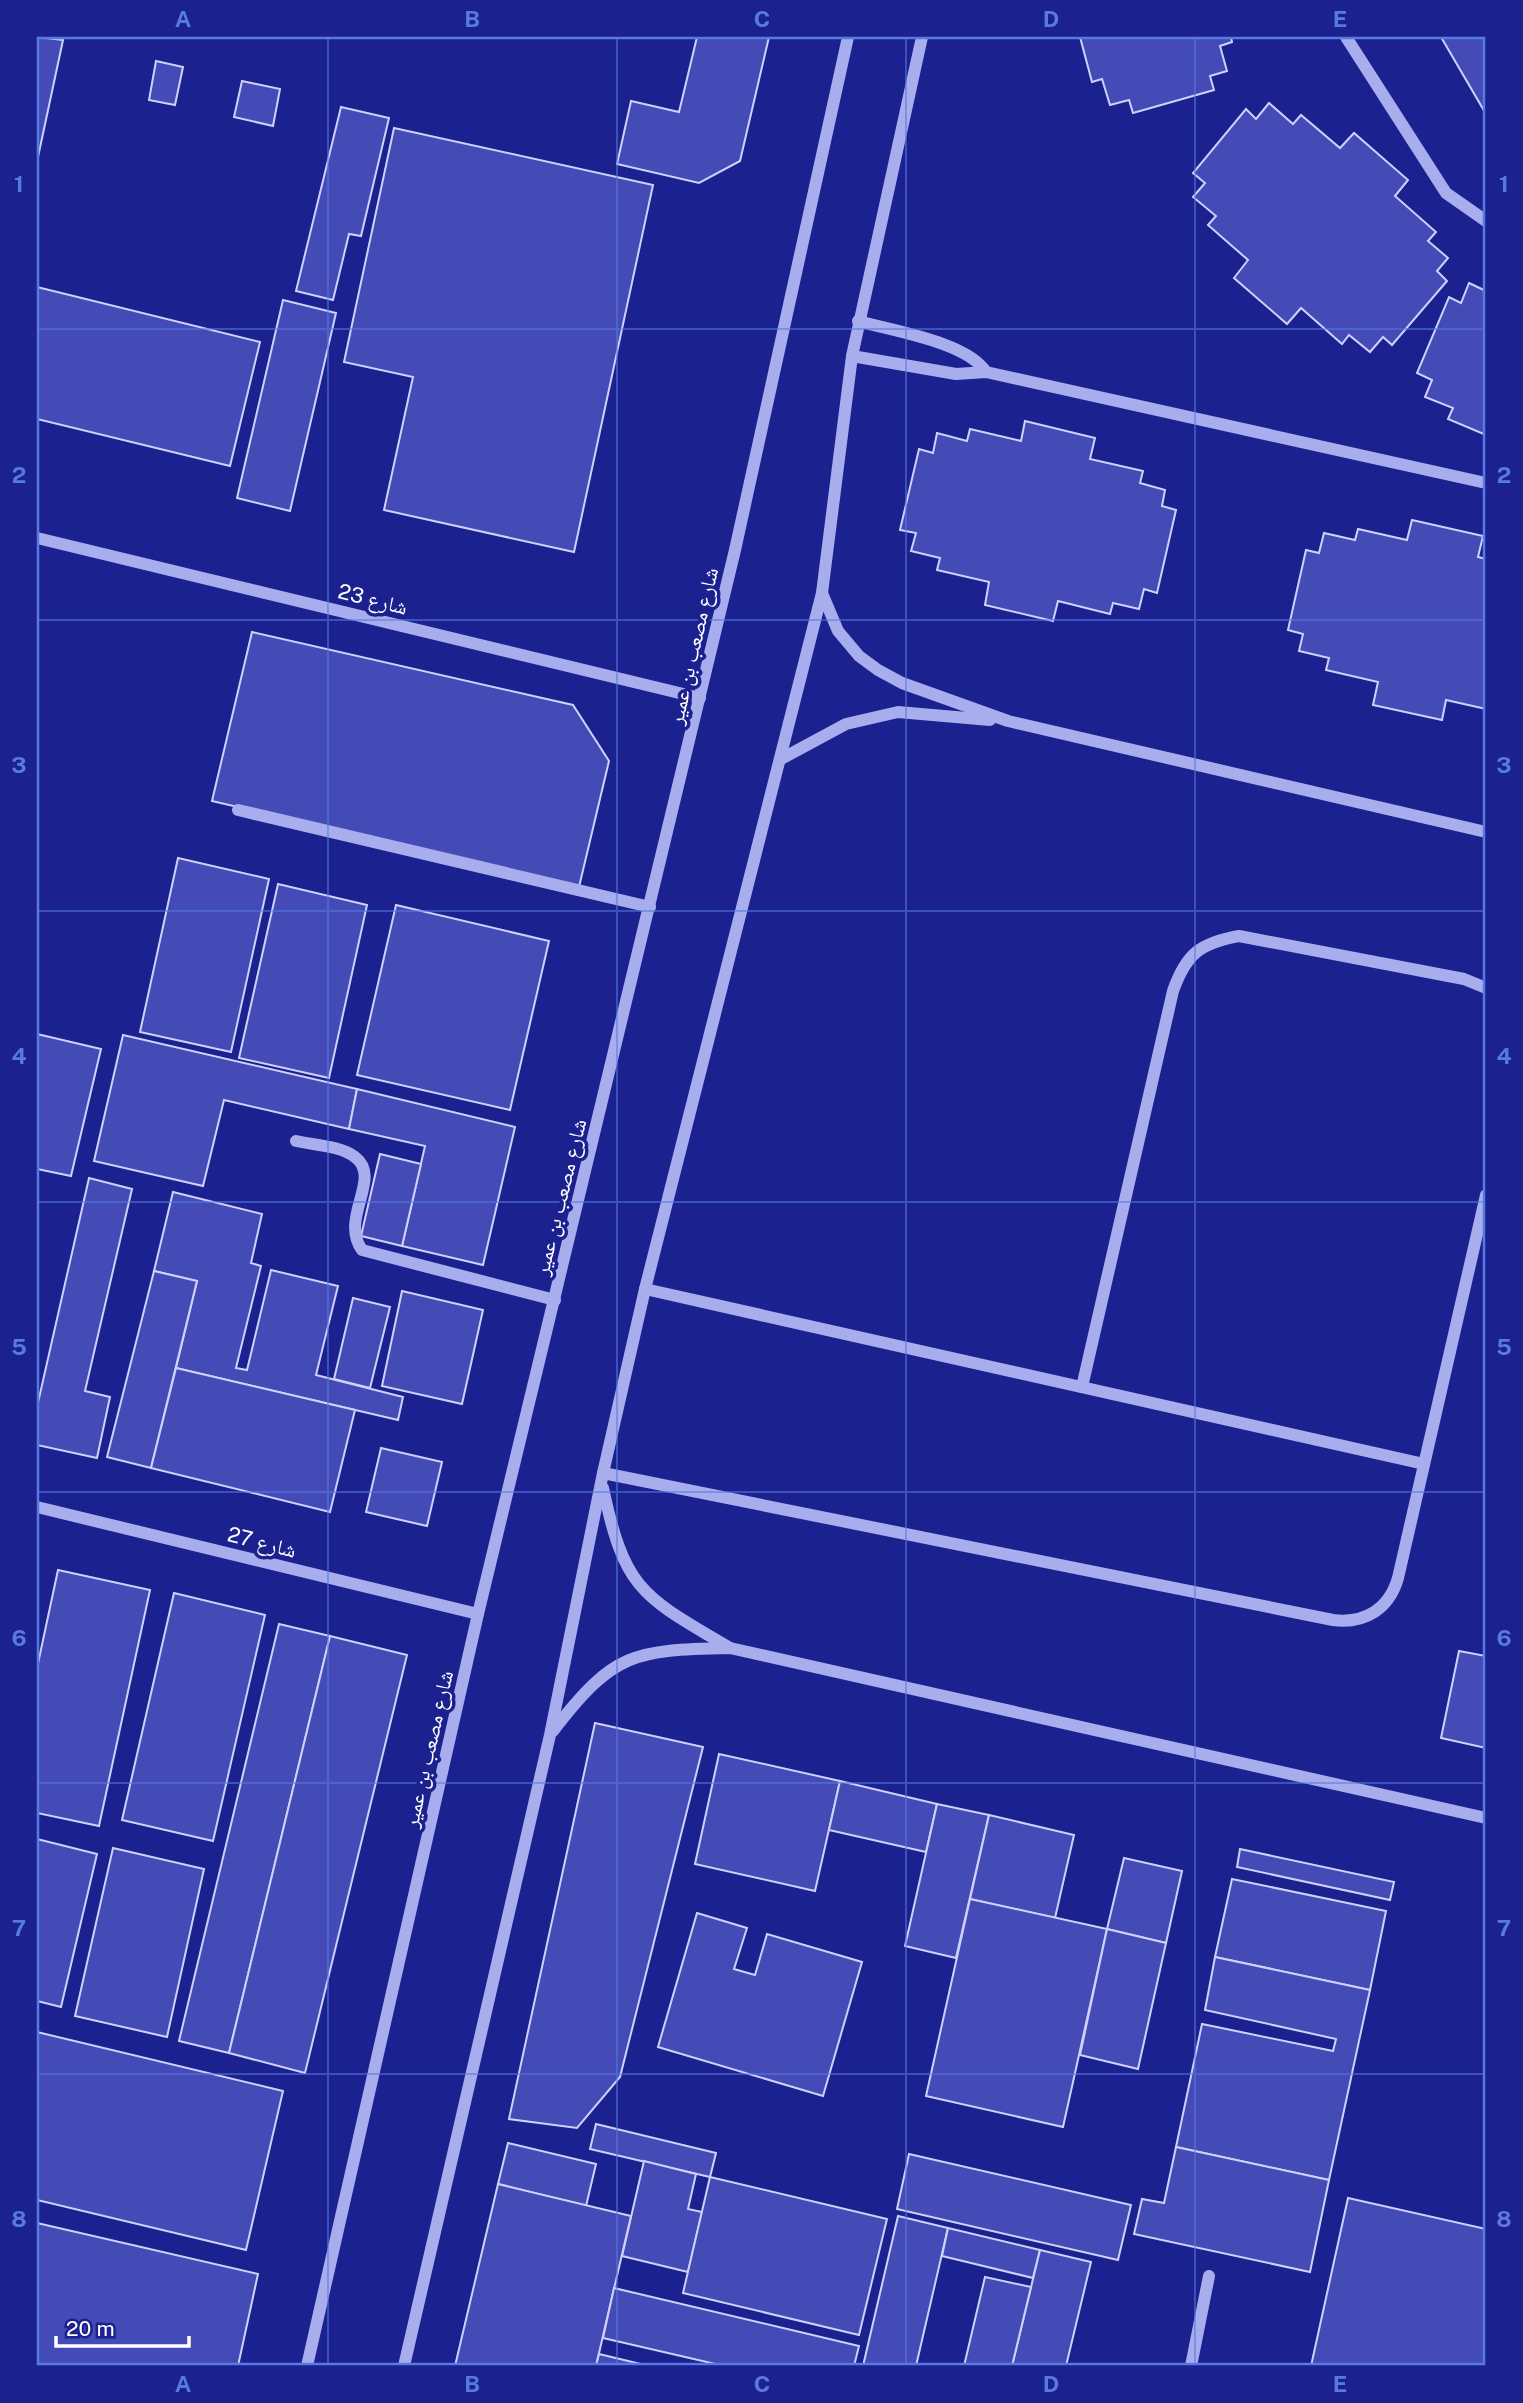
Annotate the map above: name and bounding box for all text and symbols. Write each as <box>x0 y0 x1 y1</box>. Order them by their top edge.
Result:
text: A <box>175 5 192 32</box>
text: B <box>464 5 480 32</box>
text: C <box>754 5 770 32</box>
text: D <box>1043 5 1059 32</box>
text: E <box>1333 5 1347 32</box>
text: 1 <box>14 170 24 197</box>
text: 1 <box>1499 170 1509 197</box>
text: 2 <box>12 461 26 488</box>
text: 2 <box>1497 461 1511 488</box>
street label: شارع مصعب بن عمير <box>663 565 724 728</box>
street label: شارع 23 <box>335 578 410 621</box>
text: 3 <box>11 751 27 778</box>
text: 3 <box>1496 751 1512 778</box>
text: 4 <box>11 1042 27 1069</box>
text: 4 <box>1496 1042 1512 1069</box>
street label: شارع مصعب بن عمير <box>528 1116 592 1279</box>
text: 5 <box>11 1333 27 1360</box>
text: 5 <box>1496 1333 1512 1360</box>
street label: شارع 27 <box>225 1521 299 1564</box>
text: 6 <box>11 1624 27 1651</box>
text: 6 <box>1496 1624 1512 1651</box>
street label: شارع مصعب بن عمير <box>398 1668 459 1831</box>
text: 7 <box>12 1914 26 1941</box>
text: 7 <box>1497 1914 1511 1941</box>
text: 8 <box>11 2205 27 2232</box>
text: 8 <box>1496 2205 1512 2232</box>
scale bar <box>56 2305 189 2349</box>
text: 20 m <box>66 2316 115 2341</box>
text: A <box>175 2370 192 2397</box>
text: B <box>464 2370 480 2397</box>
text: C <box>754 2370 770 2397</box>
text: D <box>1043 2370 1059 2397</box>
text: E <box>1333 2370 1347 2397</box>

